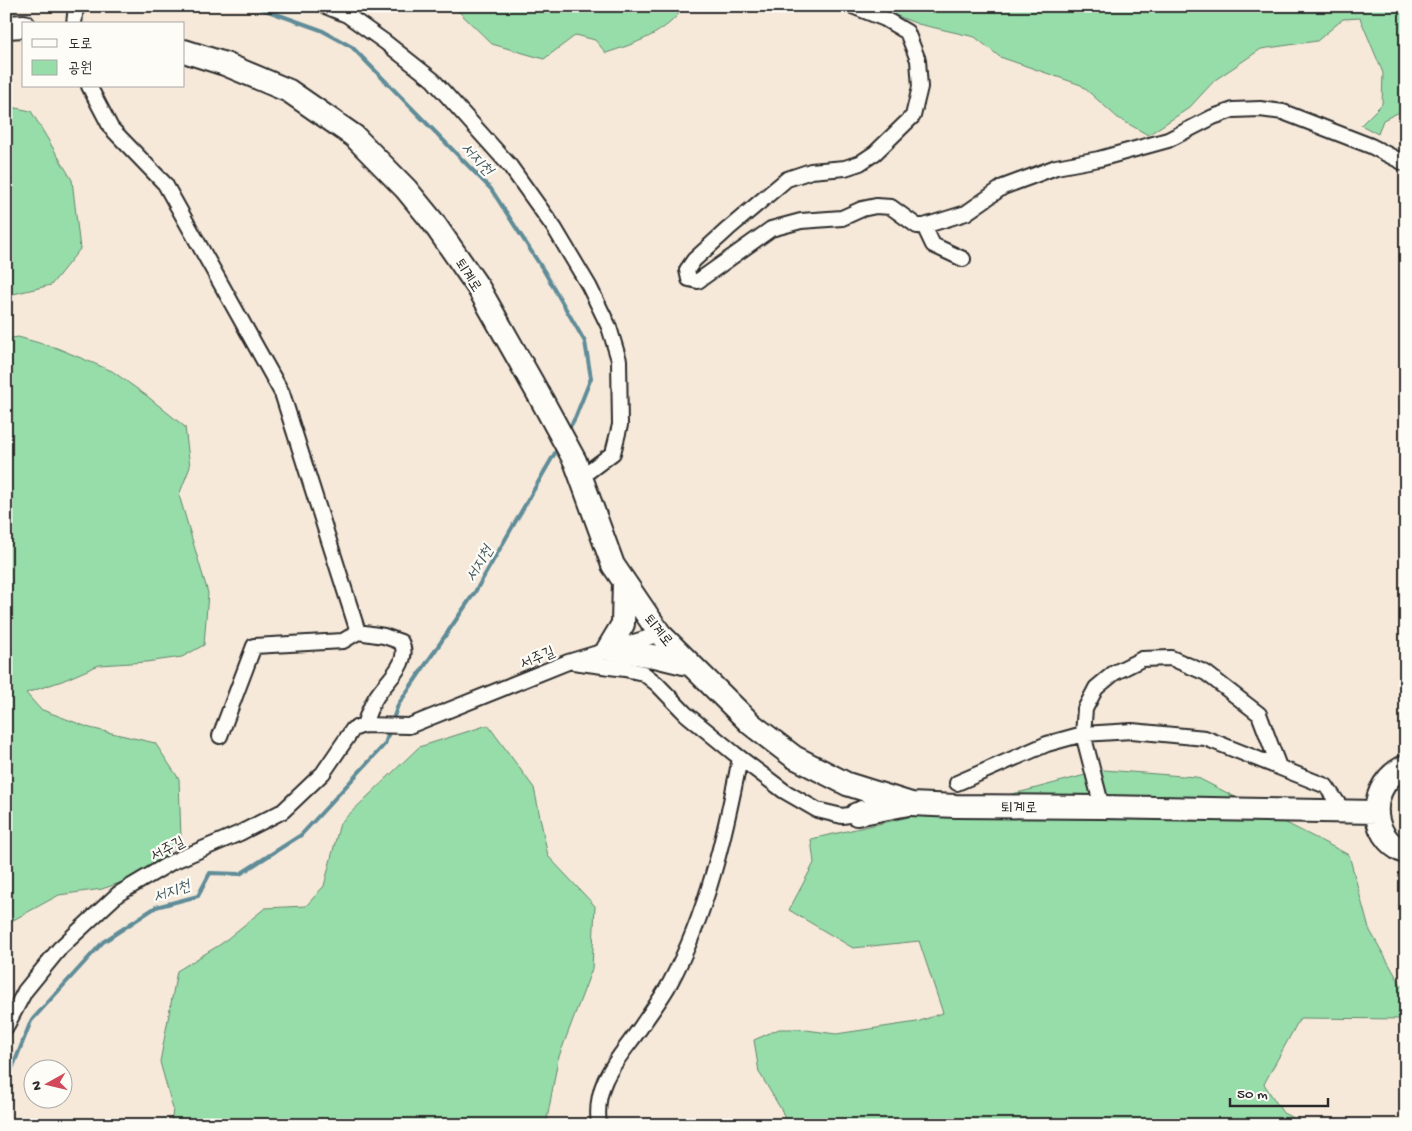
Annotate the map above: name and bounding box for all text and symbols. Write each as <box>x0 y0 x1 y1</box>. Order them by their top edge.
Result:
legend <box>22 22 185 88</box>
text: 도로 <box>68 36 92 54</box>
text: 공원 <box>68 60 92 78</box>
water label: 서지천 <box>455 140 497 182</box>
street label: 퇴계로 <box>450 256 485 296</box>
water label: 서지천 <box>463 541 500 586</box>
street label: 퇴계로 <box>639 612 676 651</box>
street label: 서주길 <box>518 643 558 674</box>
street label: 퇴계로 <box>1001 800 1037 818</box>
street label: 서주길 <box>148 834 188 866</box>
water label: 서지천 <box>151 877 196 909</box>
north arrow <box>22 1058 72 1108</box>
scale bar <box>1230 1076 1327 1108</box>
text: N <box>29 1080 47 1091</box>
text: 50 m <box>1237 1086 1268 1104</box>

